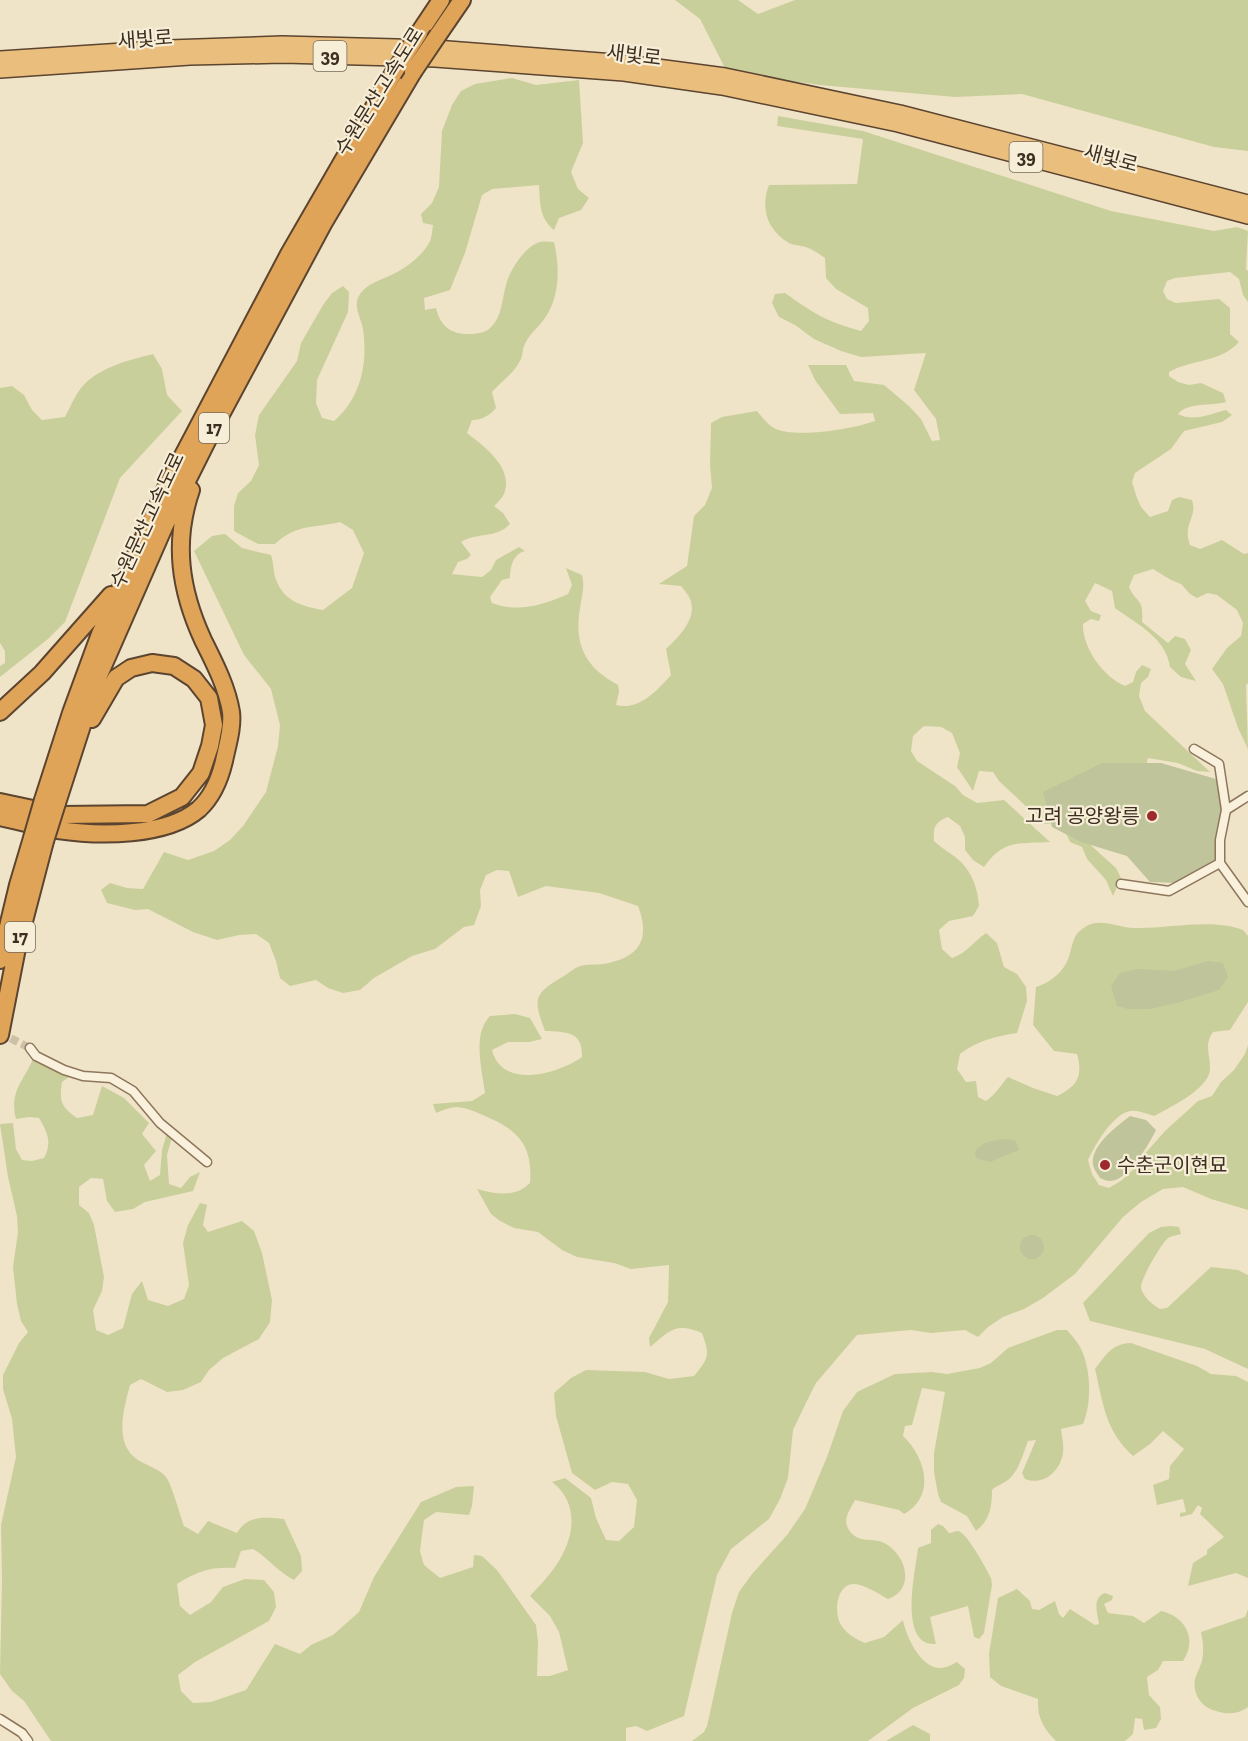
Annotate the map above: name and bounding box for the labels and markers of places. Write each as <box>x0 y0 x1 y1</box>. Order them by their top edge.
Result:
place label: 고려 공양왕릉 <box>1025 804 1140 828</box>
marker: 고려 공양왕릉 <box>1145 809 1159 823</box>
place label: 수춘군이현묘 <box>1117 1153 1227 1177</box>
marker: 수춘군이현묘 <box>1098 1158 1112 1172</box>

